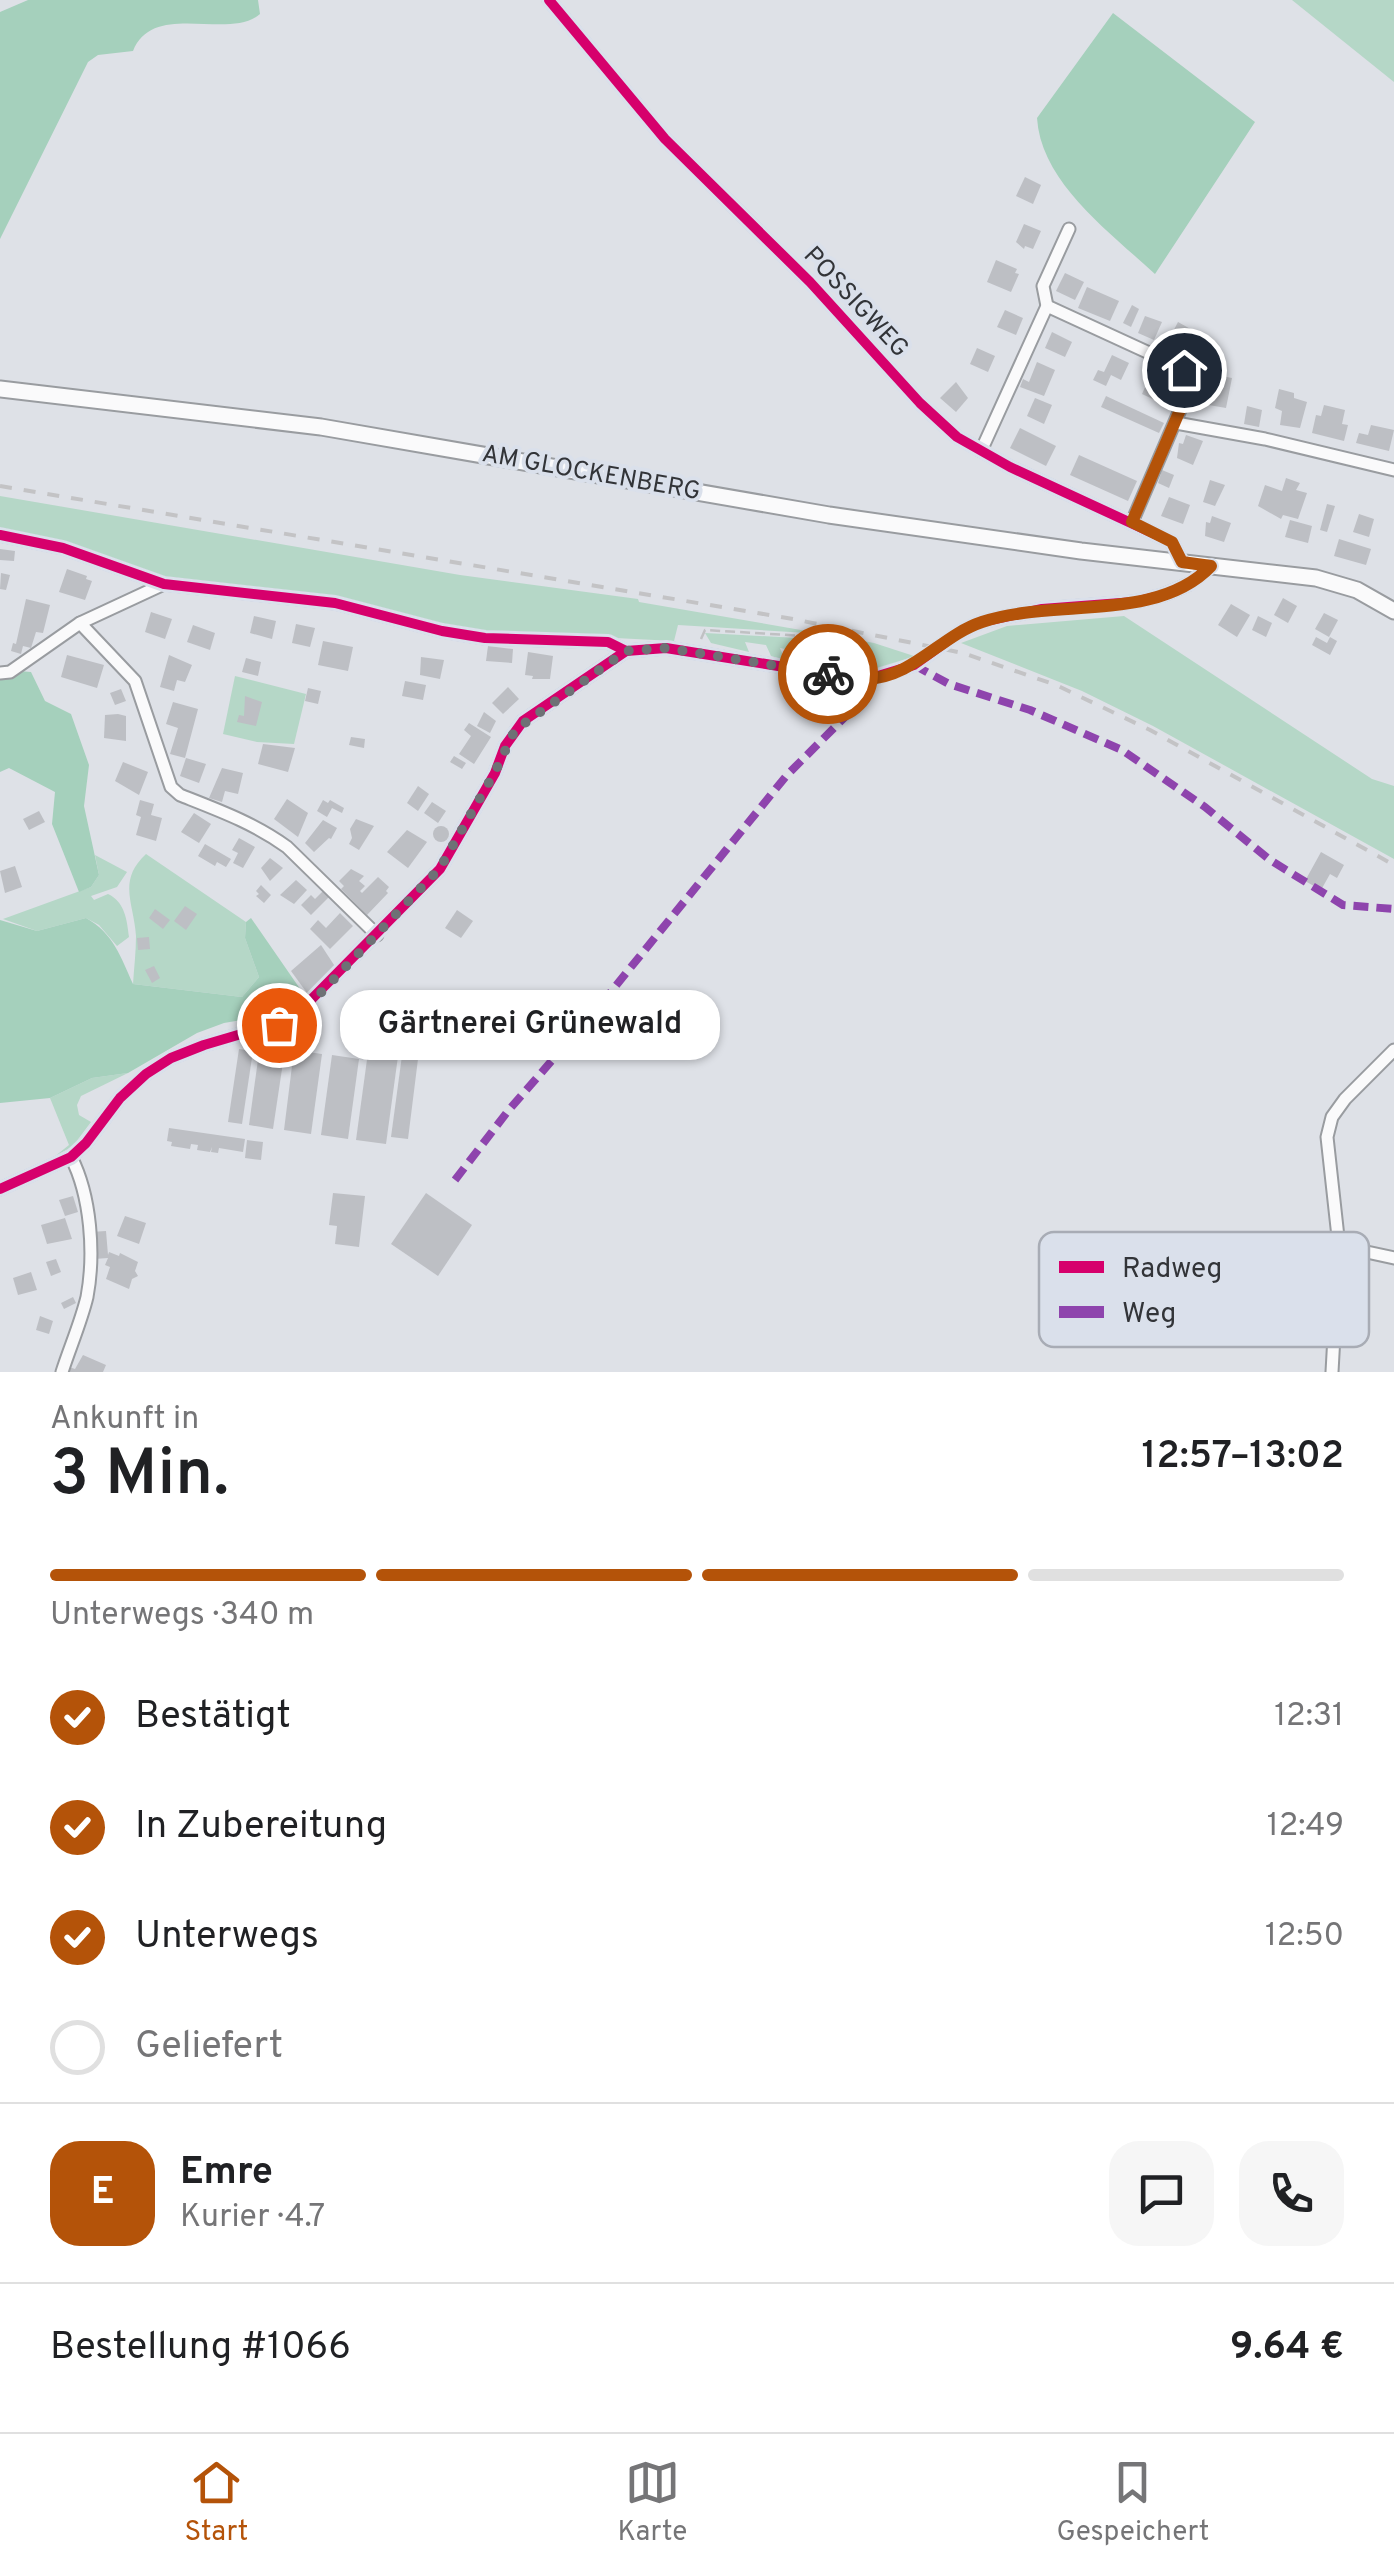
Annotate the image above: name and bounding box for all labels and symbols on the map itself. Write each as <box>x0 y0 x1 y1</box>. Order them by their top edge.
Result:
street label: POSSIGWEG <box>795 241 915 365</box>
pin <box>1142 328 1227 413</box>
street label: AM GLOCKENBERG <box>479 439 703 509</box>
courier <box>778 624 878 724</box>
pin <box>237 983 322 1068</box>
callout: Gärtnerei Grünewald <box>339 990 719 1060</box>
legend <box>1039 1232 1369 1347</box>
text: Radweg <box>1122 1252 1222 1288</box>
text: Weg <box>1122 1297 1176 1333</box>

